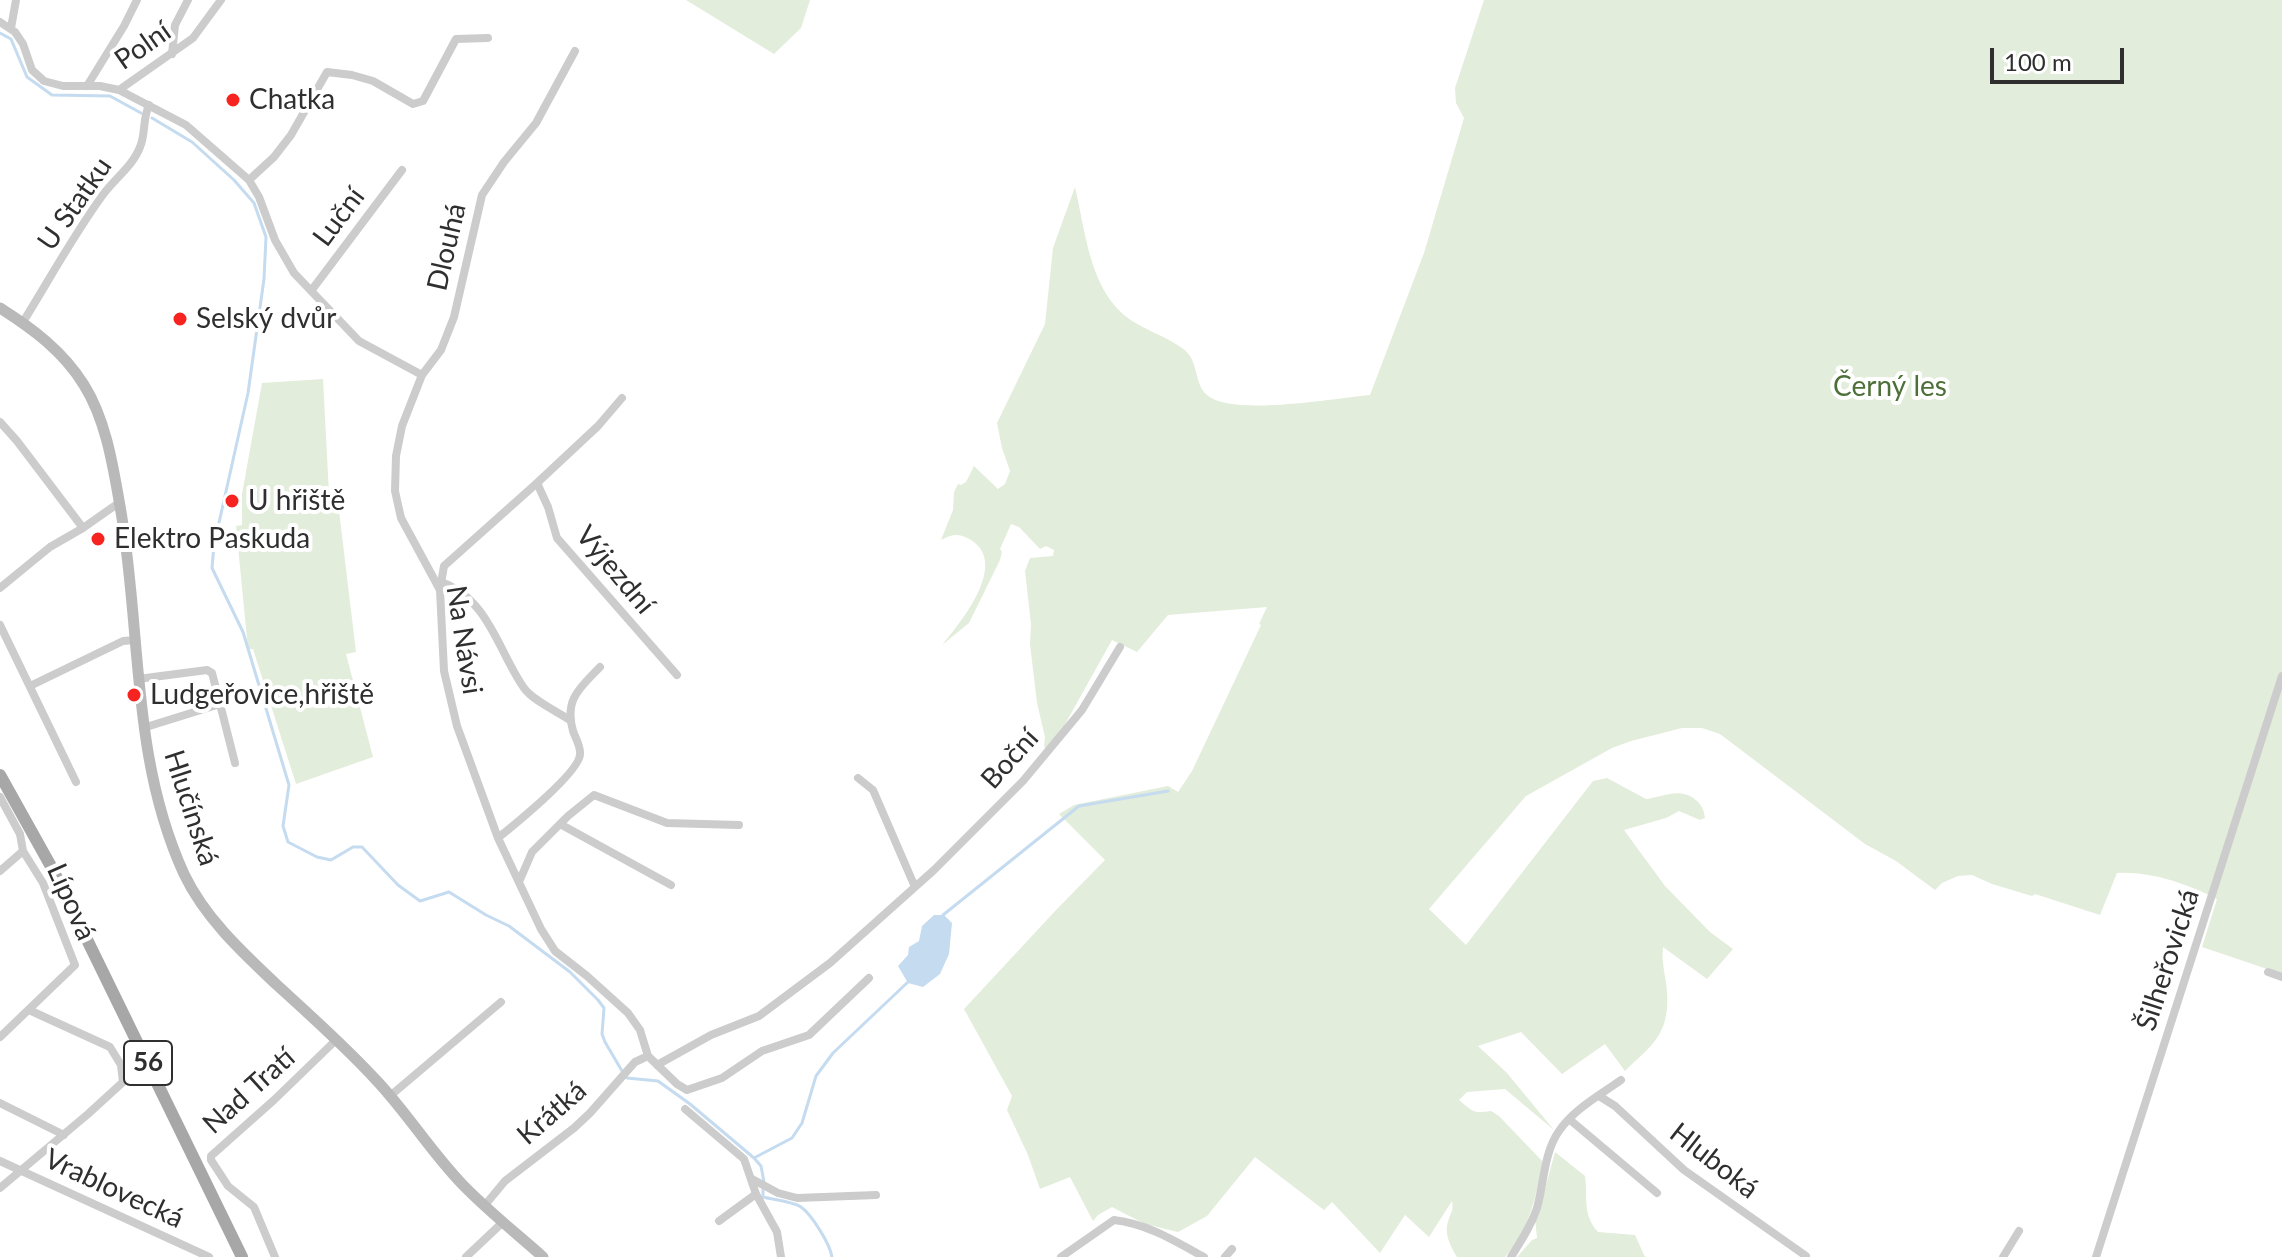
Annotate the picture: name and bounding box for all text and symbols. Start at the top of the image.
street label: Polní [108,15,178,77]
scale bar [1994,32,2128,82]
text: 100 m [2004,47,2072,76]
place label: Chatka [249,83,335,117]
marker: Chatka [224,91,242,109]
street label: U Statku [31,151,119,257]
street label: Luční [306,181,372,253]
street label: Dlouhá [421,200,473,294]
place label: Selský dvůr [196,302,336,336]
marker: Selský dvůr [171,310,189,328]
park label: Černý les [1833,370,1947,404]
place label: U hřiště [248,484,345,518]
marker: U hřiště [223,492,241,510]
street label: Výjezdní [568,519,662,621]
place label: Elektro Paskuda [114,522,310,556]
marker: Elektro Paskuda [89,530,107,548]
street label: Na Návsi [439,583,489,697]
place label: Ludgeřovice,hřiště [150,678,374,712]
marker: Ludgeřovice,hřiště [125,686,143,704]
street label: Boční [974,722,1046,796]
street label: Hlučínská [157,746,225,870]
street label: Lípová [39,858,103,946]
street label: Šilheřovická [2129,885,2207,1035]
road number: 56 [124,1041,172,1085]
street label: Nad Tratí [196,1041,302,1141]
street label: Krátká [511,1074,593,1152]
street label: Hluboká [1663,1116,1765,1206]
street label: Vrablovecká [39,1142,189,1236]

